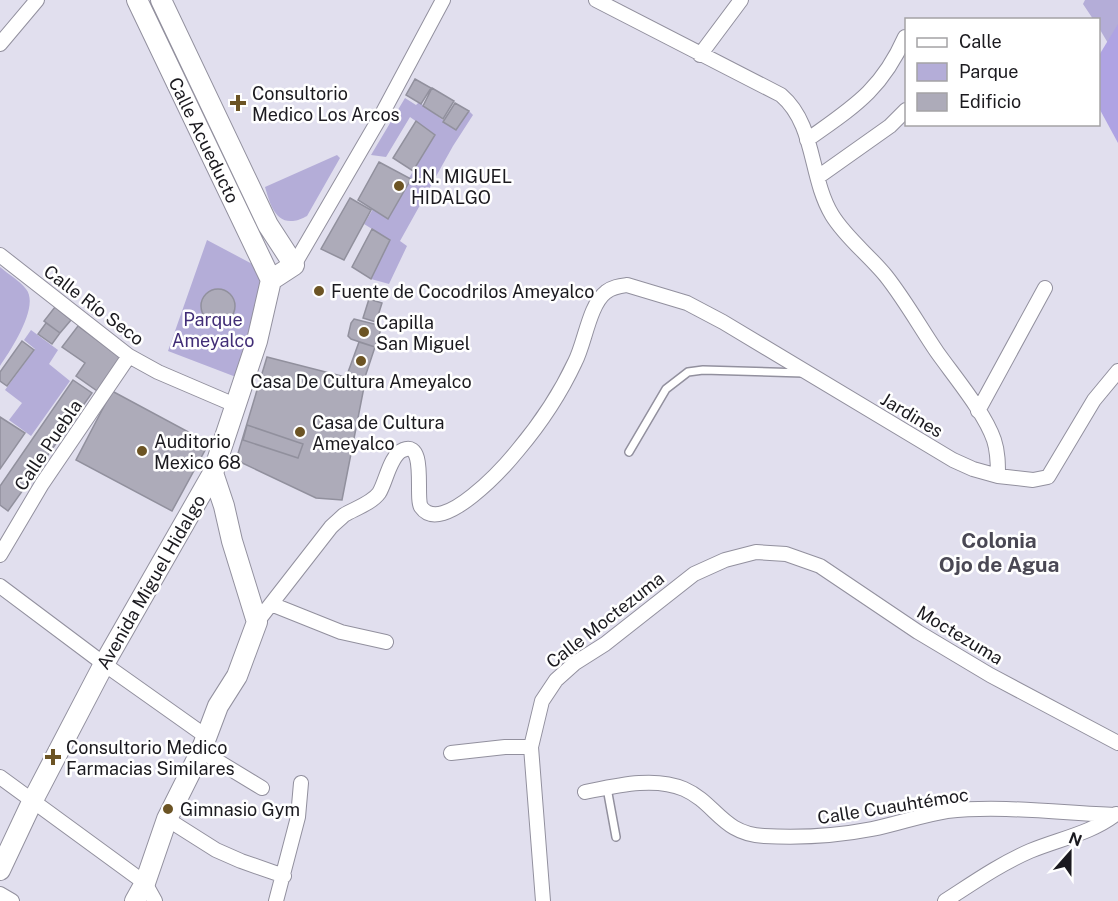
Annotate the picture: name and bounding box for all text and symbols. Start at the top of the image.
legend [905,18,1100,126]
text: Calle [959,31,1002,52]
text: Parque [959,61,1019,82]
street label: Calle Acueducto [164,74,244,206]
place label: Consultorio Medico Los Arcos [252,83,400,125]
text: Edificio [959,91,1021,112]
marker: Consultorio Medico Los Arcos [229,94,247,112]
place label: J.N. MIGUEL HIDALGO [411,166,512,208]
marker: J.N. MIGUEL HIDALGO [392,179,406,193]
street label: Calle Río Seco [40,261,148,349]
place label: Fuente de Cocodrilos Ameyalco [331,281,594,302]
marker: Fuente de Cocodrilos Ameyalco [312,284,326,298]
park label: Parque Ameyalco [172,309,254,351]
place label: Capilla San Miguel [376,312,470,354]
marker: Capilla San Miguel [357,325,371,339]
marker: Casa De Cultura Ameyalco [354,354,368,368]
place label: Casa De Cultura Ameyalco [250,371,472,392]
street label: Jardines [877,388,947,442]
street label: Calle Puebla [10,396,86,494]
place label: Casa de Cultura Ameyalco [312,412,444,454]
marker: Casa de Cultura Ameyalco [293,425,307,439]
place label: Auditorio Mexico 68 [154,431,241,473]
marker: Auditorio Mexico 68 [135,444,149,458]
street label: Avenida Miguel Hidalgo [92,491,210,673]
district label: Colonia Ojo de Agua [939,528,1059,577]
street label: Calle Moctezuma [542,568,668,672]
street label: Moctezuma [913,601,1007,669]
place label: Consultorio Medico Farmacias Similares [66,737,235,779]
marker: Consultorio Medico Farmacias Similares [44,748,62,766]
street label: Calle Cuauhtémoc [816,784,970,828]
place label: Gimnasio Gym [180,799,300,820]
marker: Gimnasio Gym [161,802,175,816]
north arrow [1040,823,1100,883]
text: N [1066,828,1084,851]

